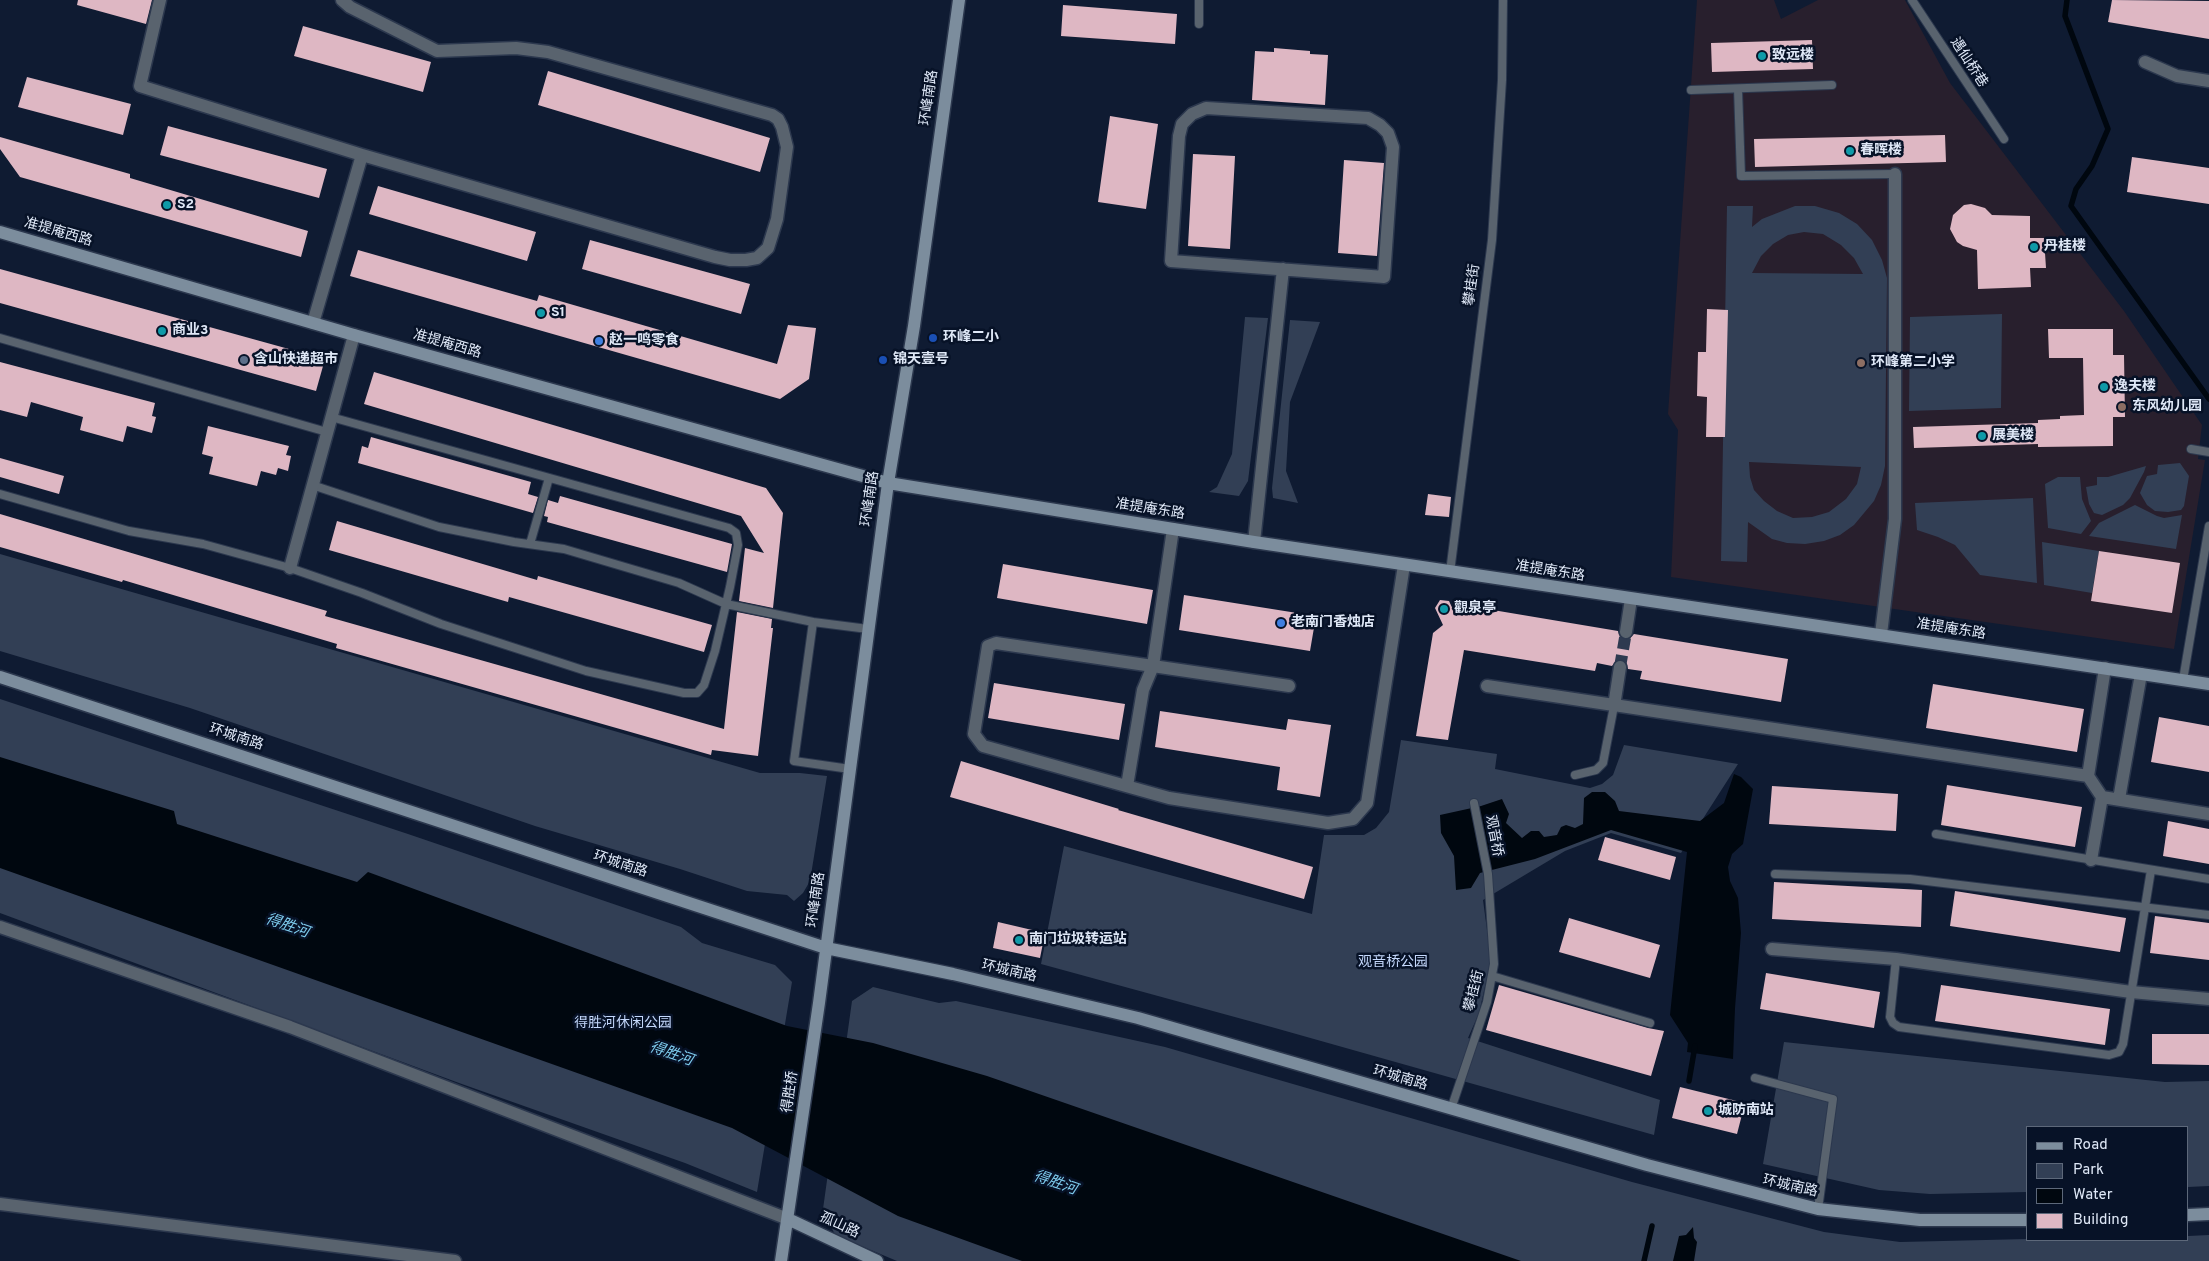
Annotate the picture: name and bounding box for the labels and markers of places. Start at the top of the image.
place label: 致远楼 [1772,48,1814,64]
marker: 致远楼 [1756,50,1768,62]
place label: 春晖楼 [1860,143,1902,159]
marker: 春晖楼 [1844,145,1856,157]
place label: S2 [177,197,194,213]
marker: S2 [161,199,173,211]
place label: 丹桂楼 [2044,239,2086,255]
marker: 丹桂楼 [2028,241,2040,253]
place label: S1 [551,305,565,321]
marker: S1 [535,307,547,319]
place label: 商业3 [172,323,208,339]
marker: 商业3 [156,325,168,337]
place label: 环峰二小 [943,330,999,346]
marker: 环峰二小 [927,332,939,344]
place label: 赵一鸣零食 [609,333,679,349]
marker: 赵一鸣零食 [593,335,605,347]
place label: 含山快递超市 [254,352,338,368]
place label: 锦天壹号 [893,352,949,368]
marker: 含山快递超市 [238,354,250,366]
marker: 锦天壹号 [877,354,889,366]
place label: 环峰第二小学 [1871,355,1955,371]
marker: 环峰第二小学 [1855,357,1867,369]
place label: 逸夫楼 [2114,379,2156,395]
marker: 逸夫楼 [2098,381,2110,393]
place label: 东风幼儿园 [2132,399,2202,415]
marker: 东风幼儿园 [2116,401,2128,413]
place label: 展美楼 [1992,428,2034,444]
marker: 展美楼 [1976,430,1988,442]
place label: 觀泉亭 [1454,601,1496,617]
marker: 觀泉亭 [1438,603,1450,615]
place label: 老南门香烛店 [1291,615,1375,631]
marker: 老南门香烛店 [1275,617,1287,629]
place label: 南门垃圾转运站 [1029,932,1127,948]
marker: 南门垃圾转运站 [1013,934,1025,946]
place label: 城防南站 [1718,1103,1774,1119]
marker: 城防南站 [1702,1105,1714,1117]

